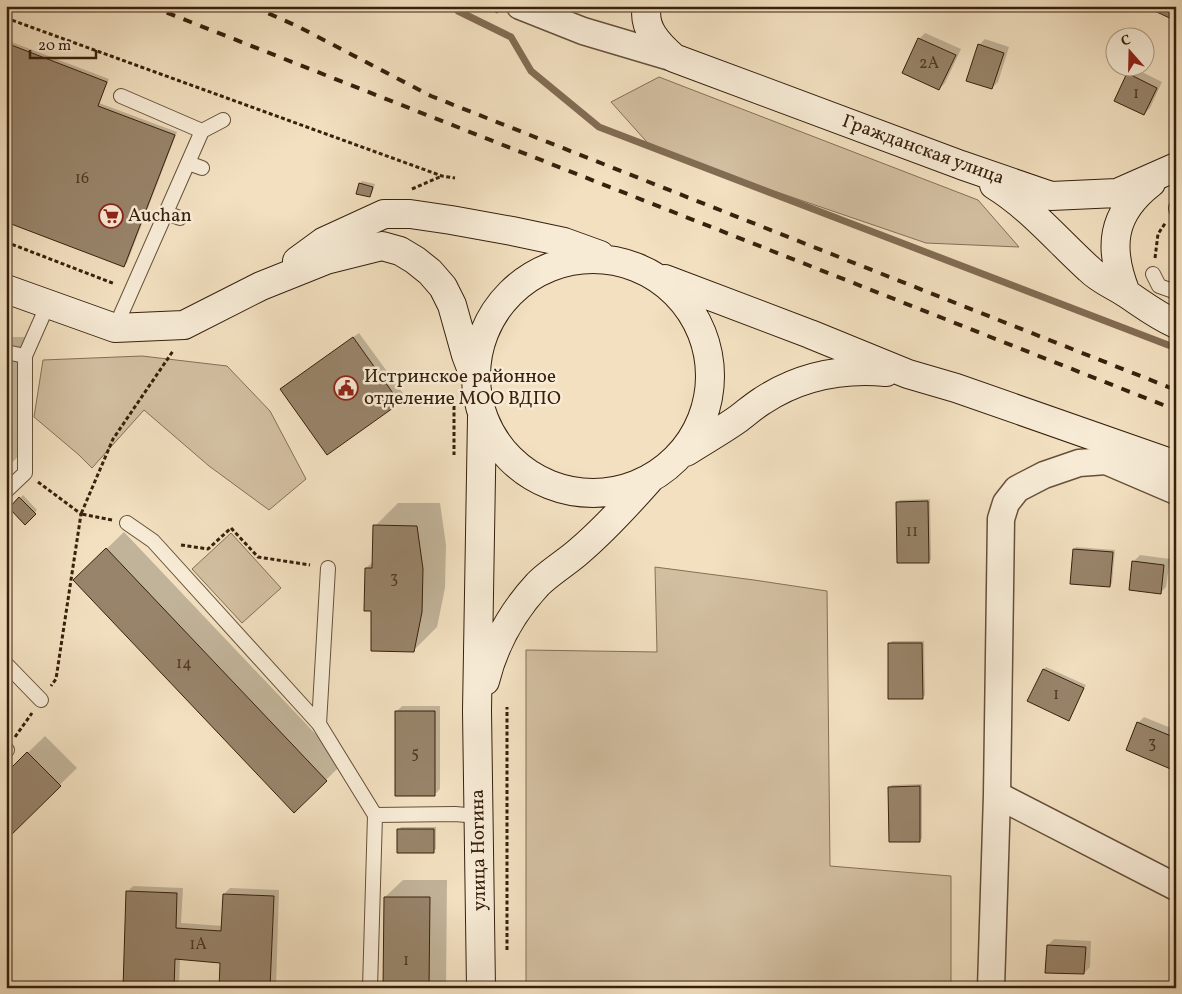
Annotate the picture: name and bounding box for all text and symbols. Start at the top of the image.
scale bar [30,28,96,60]
north arrow [1104,28,1154,78]
text: С [1119,31,1134,52]
text: 20 m [38,36,71,57]
house number: 2А [919,53,939,75]
house number: 1 [1133,83,1139,105]
street label: Гражданская улица [838,109,1008,191]
house number: 16 [75,168,89,190]
supermarket icon: Auchan [98,203,124,229]
place label: Auchan [128,203,192,229]
place label: Истринское районное отделение МОО ВДПО [364,364,561,412]
public building icon: Истринское районное отделение МОО ВДПО [333,375,359,401]
house number: 11 [906,521,918,543]
house number: 3 [390,568,398,590]
house number: 14 [176,653,192,675]
house number: 1 [1053,684,1059,706]
house number: 3 [1148,733,1156,755]
house number: 5 [411,743,419,765]
street label: улица Ногина [465,789,493,911]
house number: 1А [189,934,207,956]
house number: 1 [403,950,409,972]

